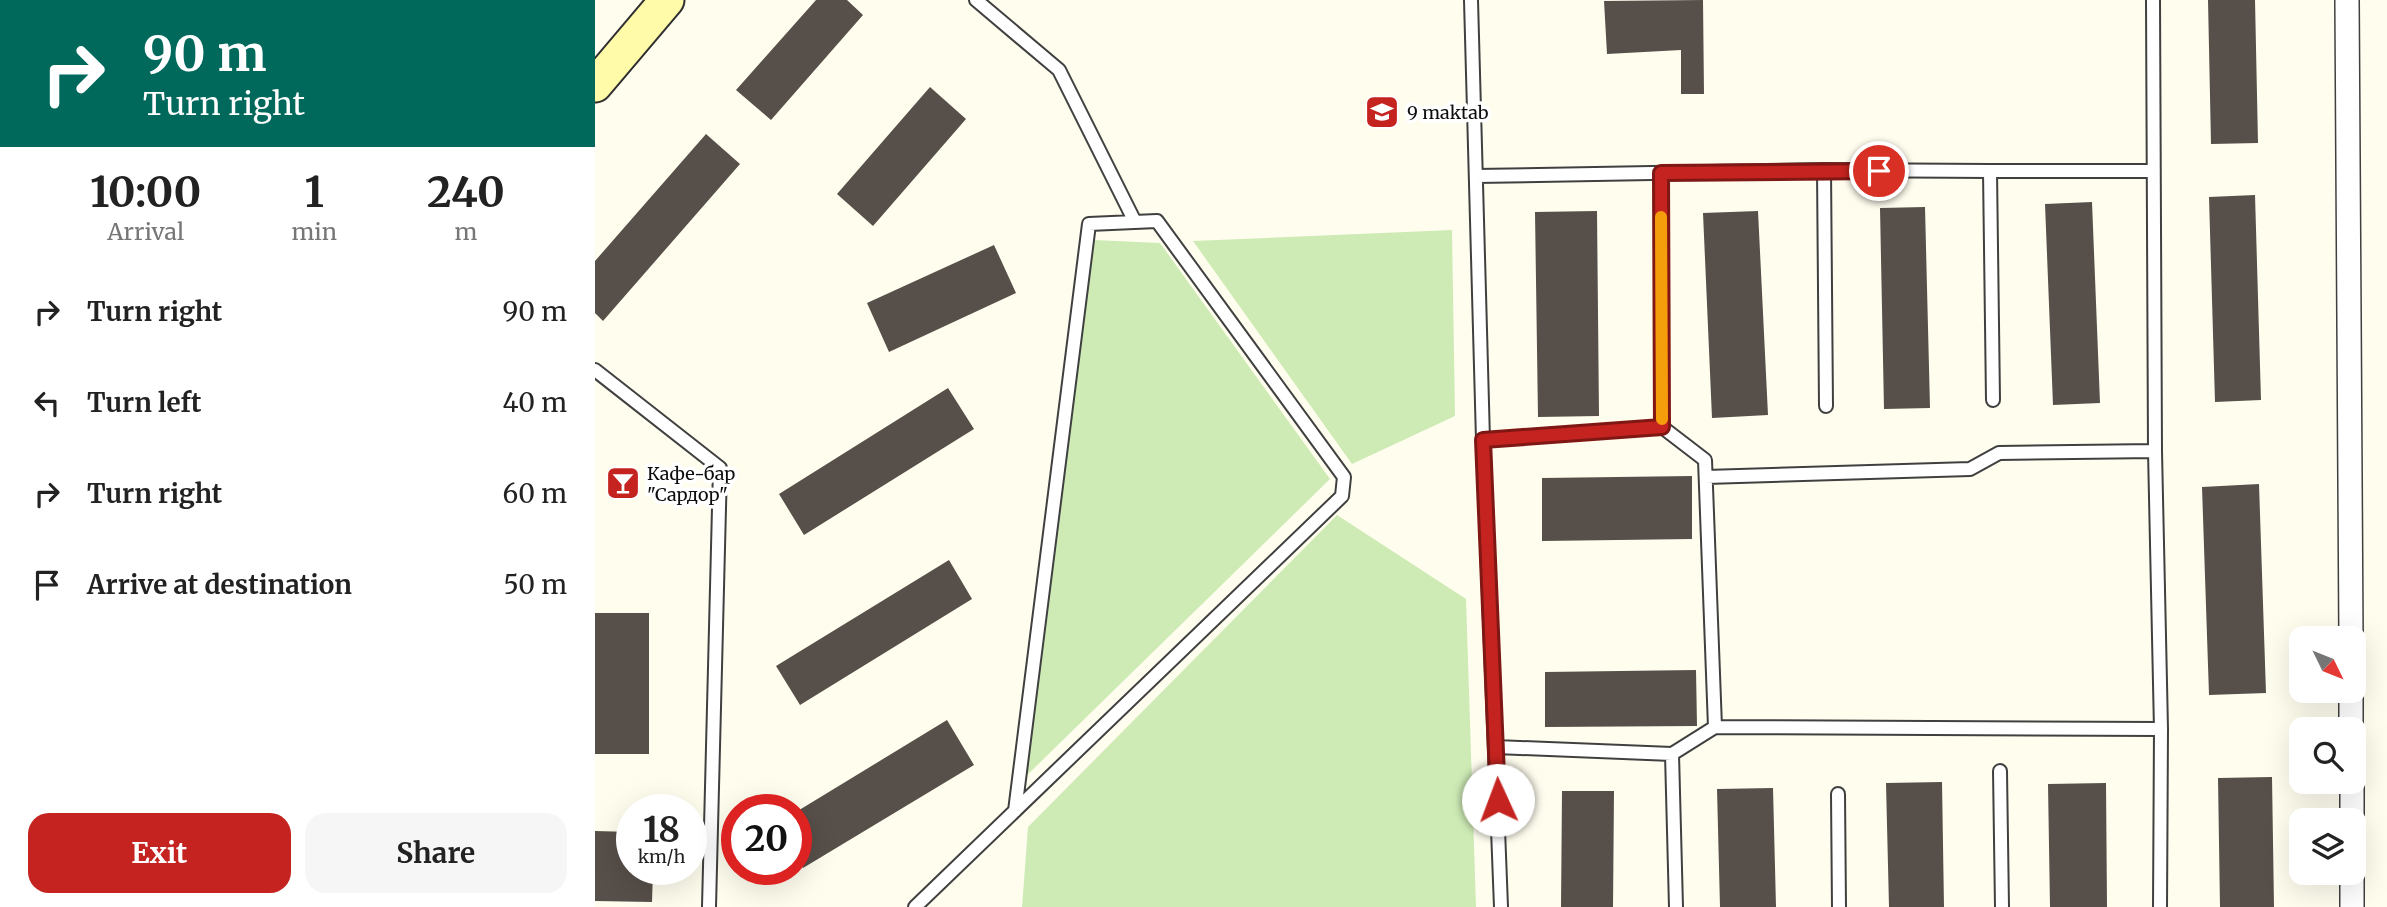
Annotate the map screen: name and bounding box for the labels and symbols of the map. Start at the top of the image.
school or university icon: 9 maktab [1363,93,1401,131]
place label: 9 maktab [1407,101,1489,124]
pin [1849,141,1909,201]
place label: Кафе-бар "Сардор" [647,462,735,506]
bar icon: Кафе-бар "Сардор" [604,464,642,502]
north arrow [2289,626,2366,704]
position arrow [1461,763,1535,837]
speed limit sign: 20 [721,794,812,885]

